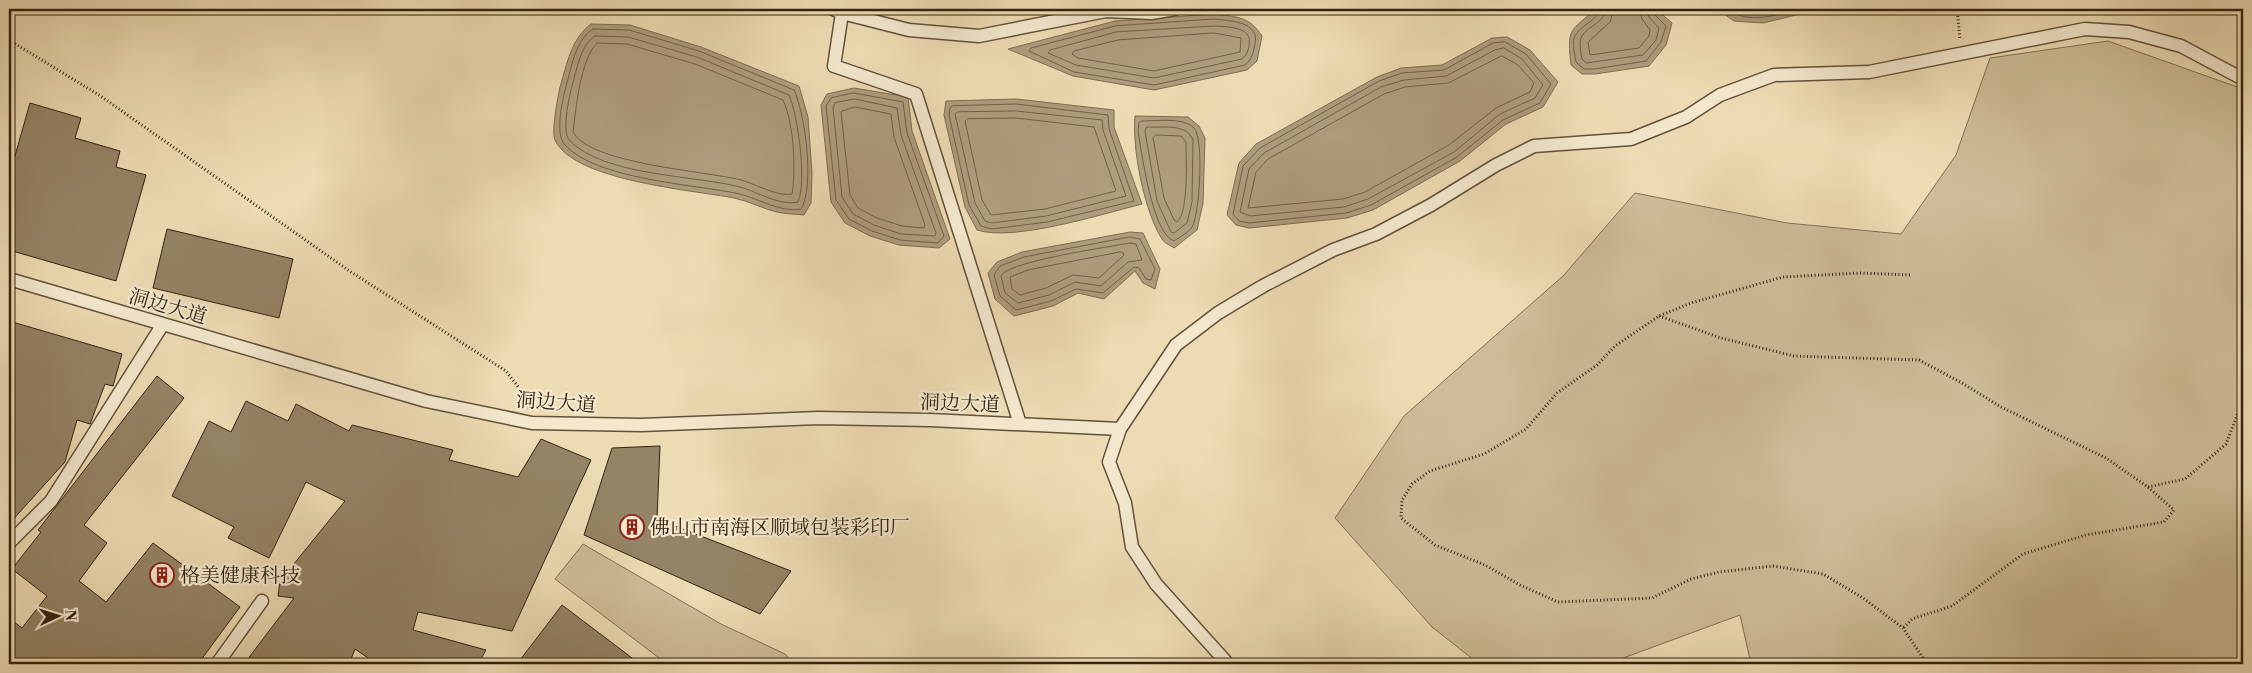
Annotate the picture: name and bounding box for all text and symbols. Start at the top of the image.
street label: 洞边大道 [126,284,209,330]
street label: 洞边大道 [515,388,597,419]
street label: 洞边大道 [920,391,1000,418]
building icon: 佛山市南海区顺域包装彩印厂 [619,514,645,540]
place label: 佛山市南海区顺域包装彩印厂 [650,516,910,541]
building icon: 格美健康科技 [149,562,175,588]
place label: 格美健康科技 [180,564,300,589]
north arrow [32,590,82,640]
text: N [61,609,79,621]

